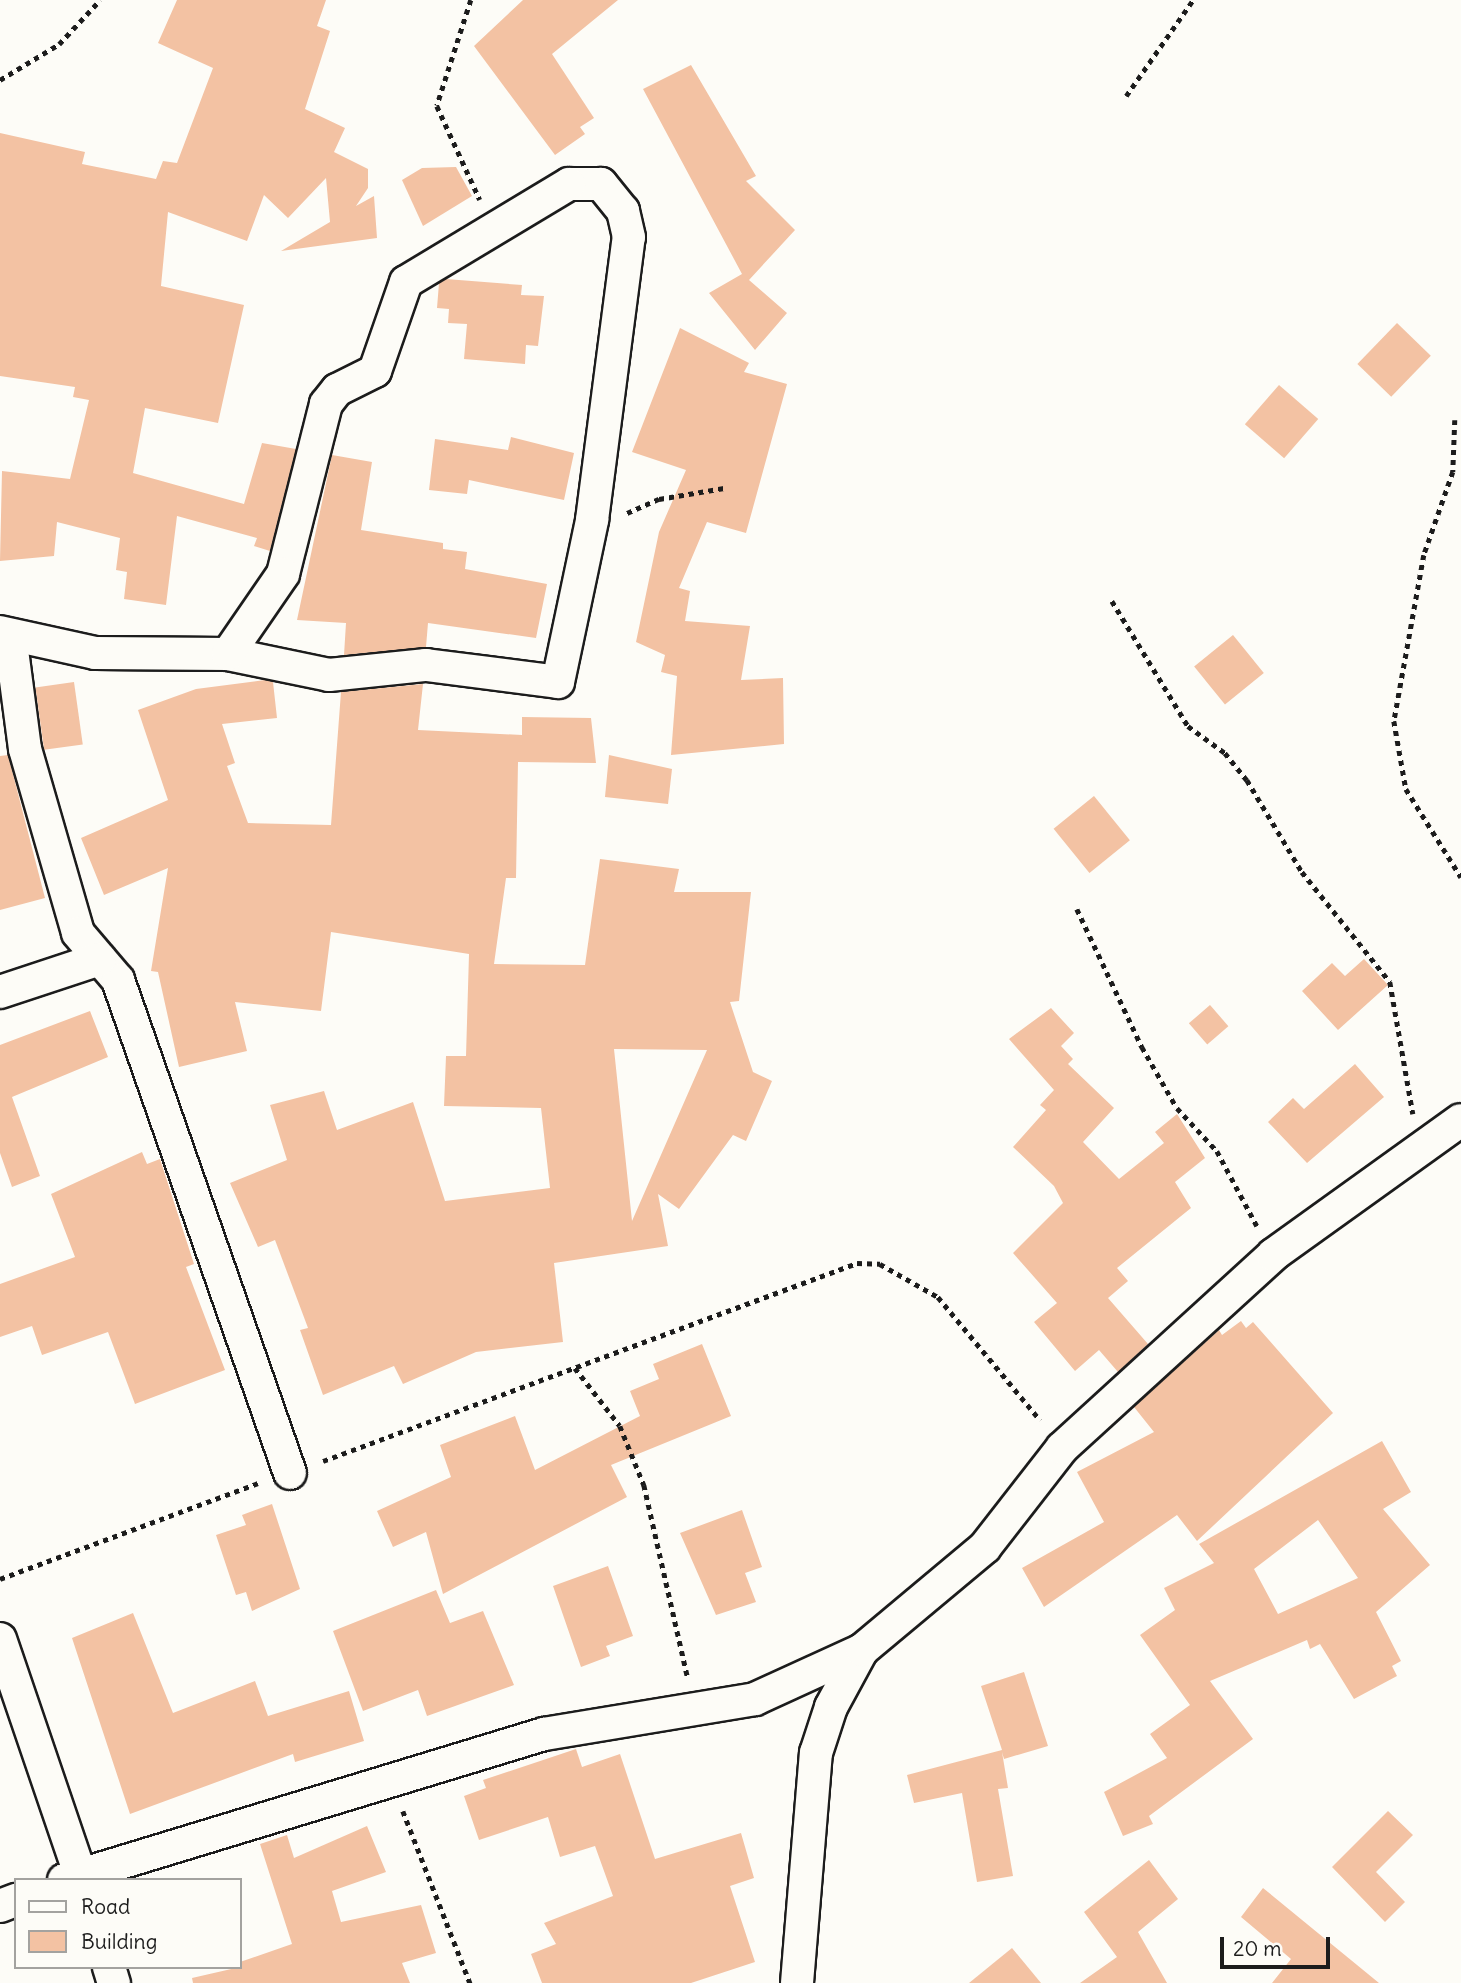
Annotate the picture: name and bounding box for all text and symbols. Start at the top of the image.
legend [14,1878,242,1969]
text: Road [81,1893,130,1920]
scale bar [1223,1924,1333,1968]
text: Building [81,1928,157,1955]
text: 20 m [1233,1935,1282,1962]

